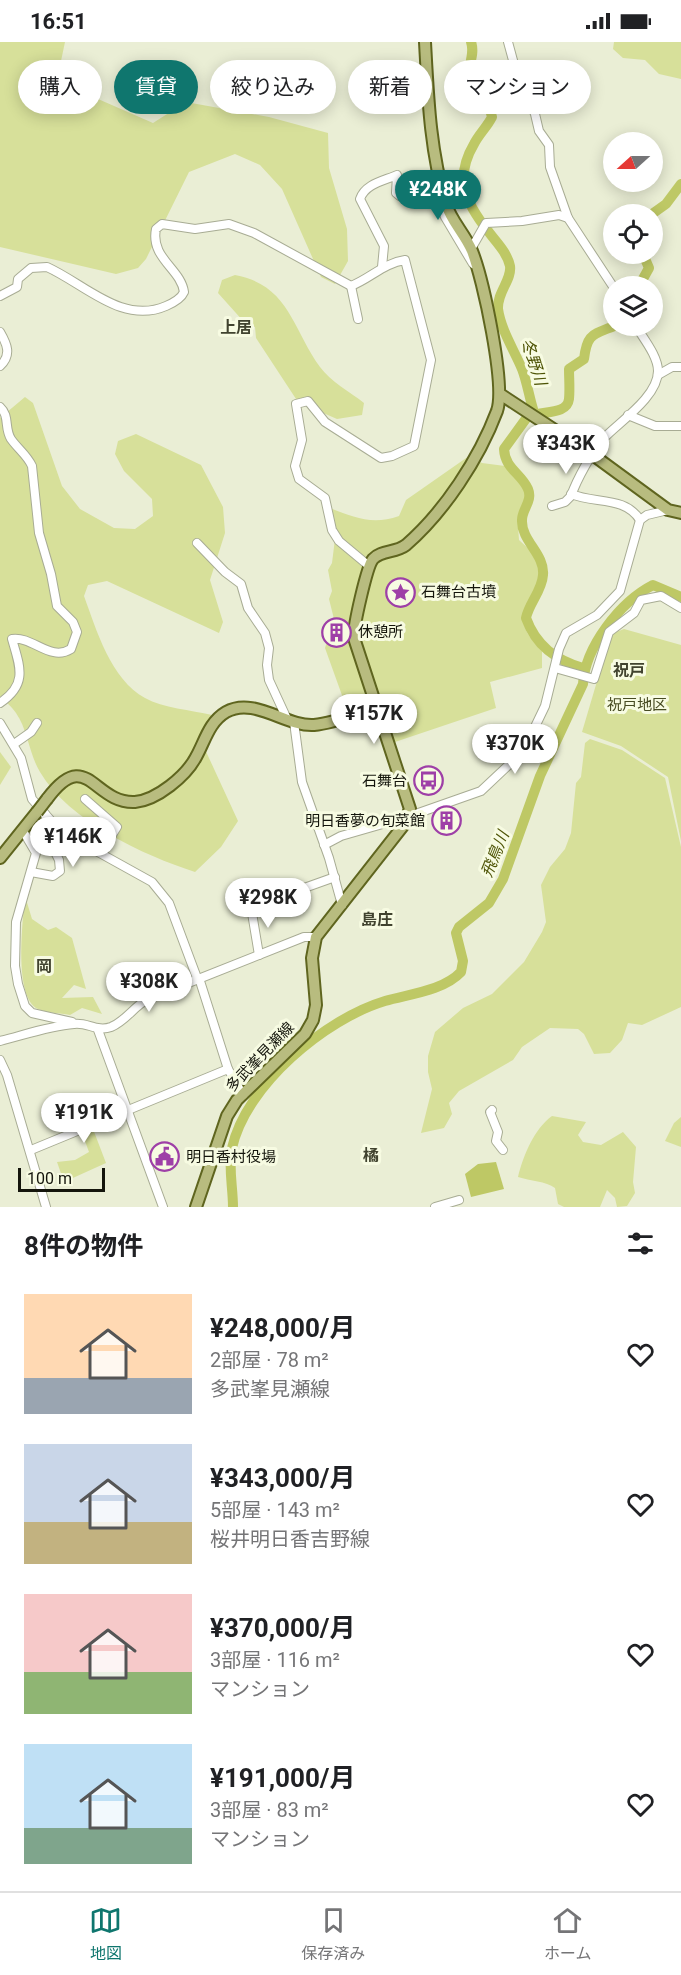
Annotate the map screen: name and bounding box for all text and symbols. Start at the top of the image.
text: 16:51 [30,9,87,34]
chip: 購入 [18,60,102,114]
chip: 賃貸 [114,60,198,114]
chip: 絞り込み [210,60,336,114]
chip: 新着 [348,60,432,114]
chip: マンション [444,60,591,114]
north arrow [603,132,663,192]
map controls [603,132,663,336]
pin: ¥248K [396,170,480,221]
text: ¥248K [409,177,467,201]
button: locate [603,204,663,264]
button: layers [603,276,663,336]
district label: 上居 [220,318,252,337]
water label: 冬野川 [518,336,551,390]
pin: ¥343K [524,424,608,475]
text: ¥343K [537,431,595,455]
place icon: 石舞台古墳 [384,576,416,608]
place label: 石舞台古墳 [421,583,496,601]
building icon: 休憩所 [321,616,353,648]
place label: 休憩所 [358,623,403,641]
district label: 祝戸 [613,661,645,680]
pin: ¥157K [332,694,416,745]
park label: 祝戸地区 [607,696,667,714]
text: ¥157K [345,701,403,725]
pin: ¥370K [473,724,557,775]
text: ¥370K [486,731,544,755]
bus stop icon: 石舞台 [412,765,444,797]
place label: 石舞台 [362,772,407,790]
building icon: 明日香夢の旬菜館 [430,805,462,837]
place label: 明日香夢の旬菜館 [305,812,425,830]
pin: ¥146K [31,817,115,868]
text: ¥146K [44,824,102,848]
water label: 飛鳥川 [477,826,514,880]
pin: ¥298K [226,878,310,929]
text: ¥298K [239,885,297,909]
district label: 島庄 [361,910,393,929]
district label: 岡 [36,957,52,976]
pin: ¥308K [107,962,191,1013]
text: ¥308K [120,969,178,993]
street label: 多武峯見瀬線 [222,1018,298,1096]
pin: ¥191K [42,1093,126,1144]
text: ¥191K [55,1100,113,1124]
public building icon: 明日香村役場 [149,1141,181,1173]
district label: 橘 [363,1146,379,1165]
place label: 明日香村役場 [186,1148,276,1166]
scale bar [18,1165,105,1192]
text: 100 m [27,1169,72,1188]
icon: filters [624,1227,657,1260]
text: 8件の物件 [24,1231,143,1261]
text: ¥248,000/月 [210,1313,356,1343]
icon: home [72,1318,144,1390]
icon: heart [624,1338,657,1371]
text: 2部屋 · 78 m² [210,1348,329,1372]
text: 多武峯見瀬線 [210,1377,330,1401]
text: ¥343,000/月 [210,1463,356,1493]
icon: home [72,1468,144,1540]
icon: heart [624,1488,657,1521]
text: 5部屋 · 143 m² [210,1498,340,1522]
text: 桜井明日香吉野線 [210,1527,370,1551]
text: ¥370,000/月 [210,1613,356,1643]
icon: home [72,1618,144,1690]
icon: heart [624,1638,657,1671]
text: 3部屋 · 116 m² [210,1648,340,1672]
text: マンション [210,1677,310,1701]
text: ¥191,000/月 [210,1763,356,1793]
icon: home [72,1768,144,1840]
icon: heart [624,1788,657,1821]
text: 3部屋 · 83 m² [210,1798,329,1822]
text: マンション [210,1827,310,1851]
tab: 地図 [89,1904,122,1964]
tab: 保存済み [301,1904,365,1964]
tab: ホーム [544,1904,592,1964]

